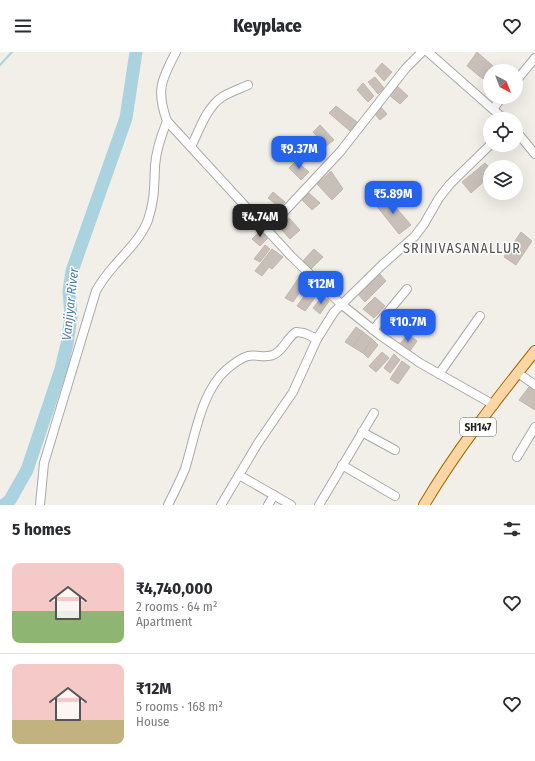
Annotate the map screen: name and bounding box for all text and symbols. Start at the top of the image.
icon: menu [12,15,34,37]
text: Keyplace [233,15,302,37]
icon: heart [501,15,523,37]
north arrow [483,64,523,104]
map controls [483,64,523,200]
button: locate [483,112,523,152]
pin: ₹9.37M [266,136,332,170]
text: ₹9.37M [280,141,318,156]
button: layers [483,160,523,200]
pin: ₹5.89M [360,181,426,215]
text: ₹5.89M [374,186,412,201]
pin: ₹4.74M [227,204,293,238]
text: ₹4.74M [242,209,278,224]
district label: SRINIVASANALLUR [403,240,521,257]
water label: Vanjiyar River [59,266,81,341]
pin: ₹12M [297,271,345,305]
text: ₹12M [307,276,335,291]
pin: ₹10.7M [375,309,441,343]
text: ₹10.7M [390,314,426,329]
road number: SH147 [460,418,496,436]
icon: filters [501,518,523,540]
text: 5 homes [12,519,71,540]
text: ₹4,740,000 [136,578,213,599]
icon: home [44,579,92,627]
icon: heart [501,592,523,614]
text: 2 rooms · 64 m² [136,599,217,614]
text: Apartment [136,614,192,629]
text: ₹12M [136,678,172,699]
icon: home [44,680,92,728]
icon: heart [501,693,523,715]
text: 5 rooms · 168 m² [136,699,223,714]
text: House [136,714,170,729]

